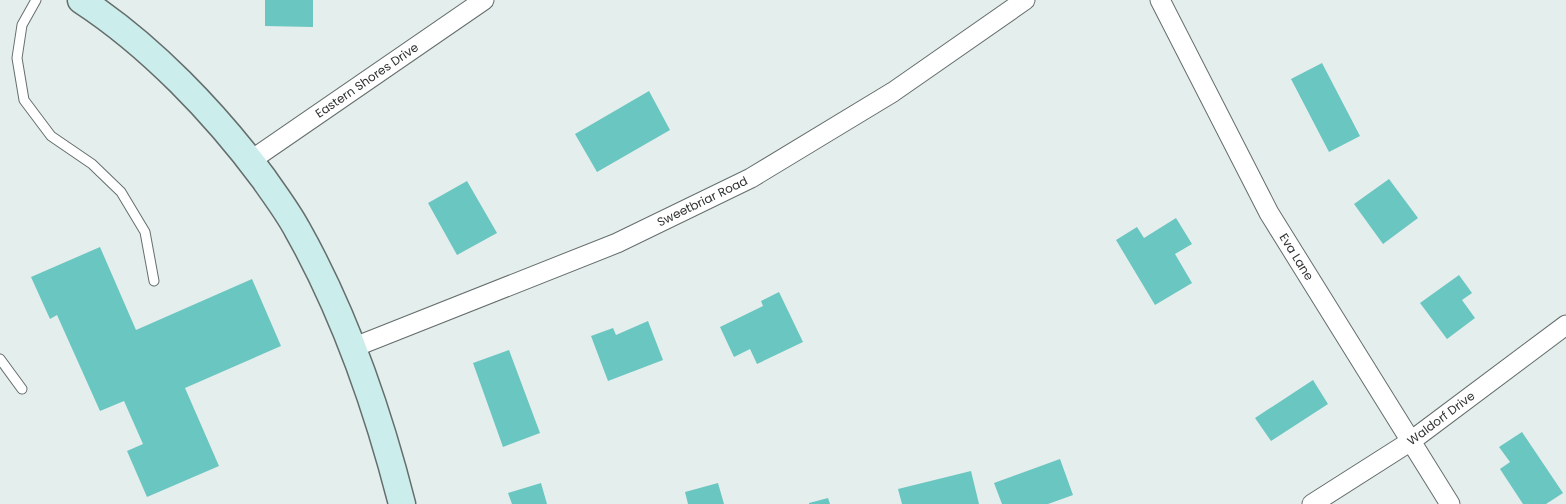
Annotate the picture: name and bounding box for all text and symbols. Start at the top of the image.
street label: Eastern Shores Drive [312,39,422,122]
street label: Sweetbriar Road [654,172,750,230]
street label: Eva Lane [1276,230,1318,284]
street label: Waldorf Drive [1404,387,1478,449]

